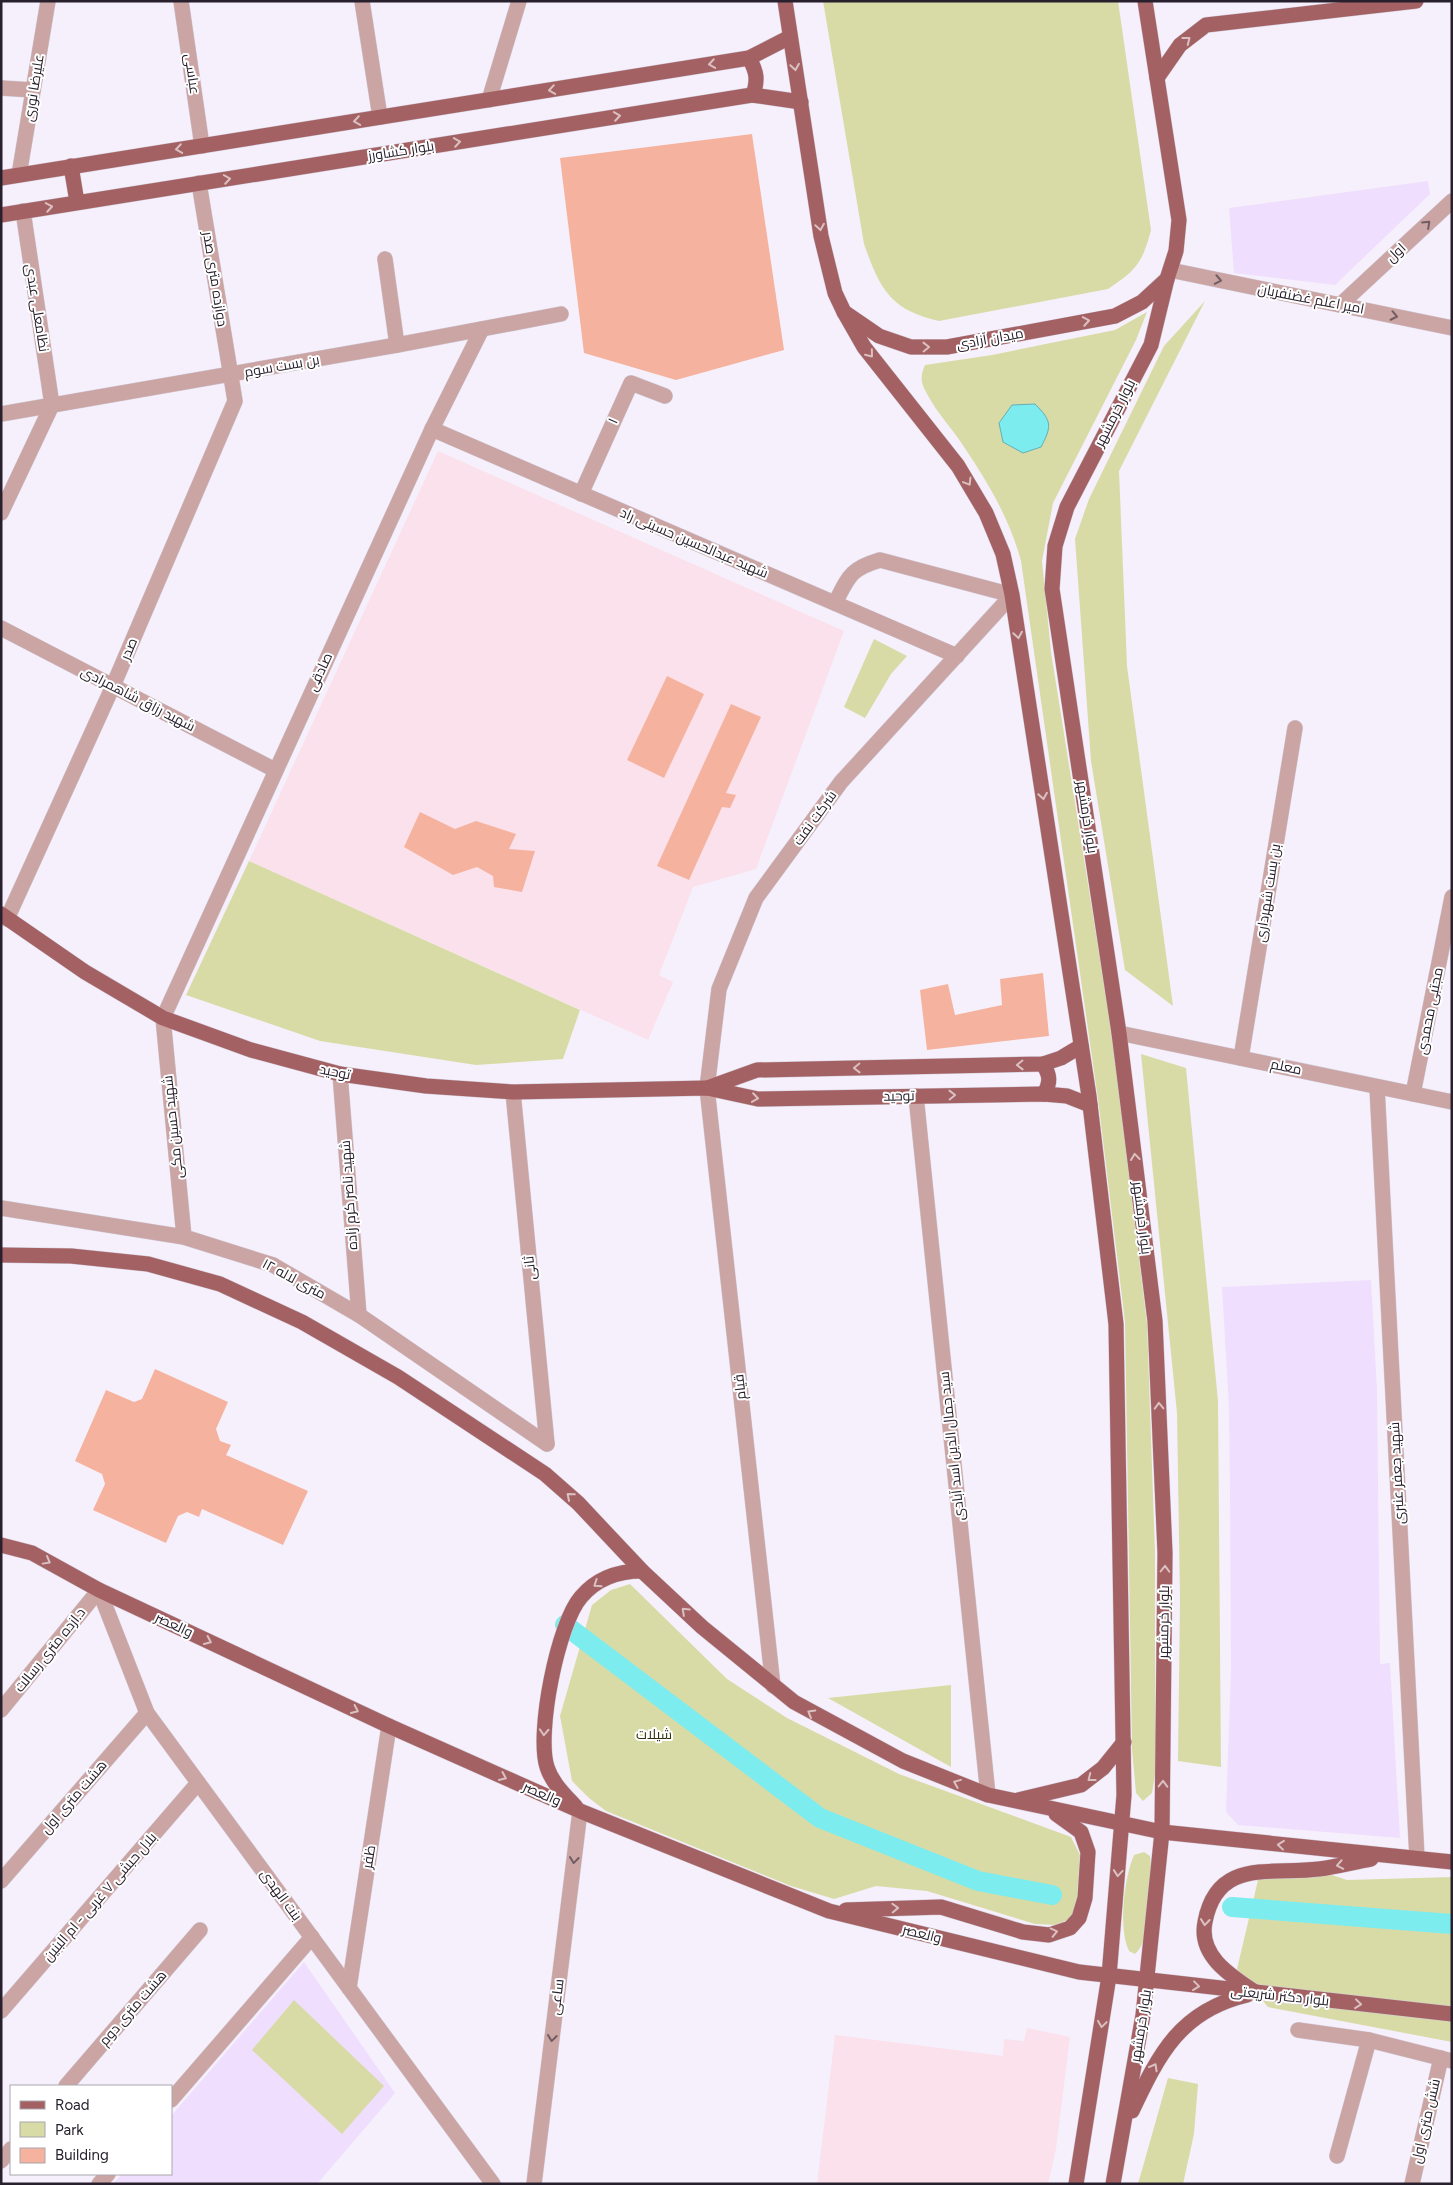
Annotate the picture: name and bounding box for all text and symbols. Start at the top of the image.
one-way arrow [1181,37,1191,46]
street label: علیرضا نوری [20,53,48,123]
street label: عباسی [181,53,203,95]
one-way arrow [708,59,717,69]
one-way arrow [790,62,800,71]
one-way arrow [548,85,556,95]
one-way arrow [613,112,622,122]
one-way arrow [353,115,361,126]
street label: بلوار کشاورز [366,137,435,165]
one-way arrow [452,138,461,148]
one-way arrow [175,144,184,154]
one-way arrow [223,174,231,184]
one-way arrow [45,202,54,212]
one-way arrow [1422,221,1431,230]
one-way arrow [814,223,824,232]
street label: دوازده متری صدر [199,229,231,328]
street label: اول [1383,240,1409,266]
street label: نظامعلی عبدی [22,263,52,353]
one-way arrow [1213,274,1222,285]
street label: امیر اعلم غضنفریان [1256,280,1366,319]
one-way arrow [1390,310,1399,321]
one-way arrow [1082,317,1091,327]
street label: میدان آزادی [955,325,1025,353]
one-way arrow [922,342,930,352]
one-way arrow [864,348,873,357]
street label: بن بست سوم [243,351,321,382]
street label: بلوار خرمشهر [1090,376,1139,450]
street label: ۱ [604,416,622,426]
one-way arrow [962,477,972,486]
street label: شهید عبدالحسین حسینی راد [617,504,771,582]
one-way arrow [1013,631,1023,640]
street label: صدر [116,635,141,664]
street label: صادقی [304,650,336,694]
street label: شهید رزاق شاهمرادی [78,663,198,735]
street label: بلوار خرمشهر [1073,778,1101,855]
street label: شرکت نفت [790,787,840,849]
one-way arrow [1037,792,1048,800]
street label: بن بست شهرداری [1252,843,1284,943]
street label: مجتبی محمدی [1413,966,1447,1056]
street label: معلم [1269,1055,1303,1080]
one-way arrow [1015,1059,1023,1070]
street label: توحید [318,1060,352,1084]
one-way arrow [853,1063,860,1073]
street label: شهید حسین مکی [159,1075,187,1179]
street label: توحید [883,1087,915,1105]
one-way arrow [949,1090,957,1100]
one-way arrow [751,1092,759,1103]
street label: شهید ناصر کرم زاده [337,1139,362,1250]
one-way arrow [1130,1153,1141,1161]
street label: بلوار خرمشهر [1129,1180,1155,1256]
street label: ۱۲ متری لاله [259,1255,329,1303]
street label: ثانی [520,1255,540,1281]
street label: سید جمال الدین اسد آبادی [936,1370,968,1522]
street label: قیام [730,1373,751,1401]
one-way arrow [1153,1402,1164,1410]
street label: شهید جعفر عنبری [1386,1421,1408,1525]
one-way arrow [567,1492,576,1501]
one-way arrow [42,1555,51,1565]
one-way arrow [1160,1564,1170,1572]
one-way arrow [593,1578,602,1587]
street label: بلوار خرمشهر [1155,1585,1173,1660]
street label: د.ازده متری رسالت [11,1604,89,1696]
street label: والعصر [151,1608,196,1641]
one-way arrow [681,1608,690,1617]
one-way arrow [203,1635,212,1645]
one-way arrow [350,1704,359,1714]
one-way arrow [808,1709,817,1719]
park label: شیلات [636,1726,672,1743]
one-way arrow [539,1728,550,1736]
street label: هشت متری اول [37,1757,111,1837]
one-way arrow [498,1770,507,1781]
one-way arrow [1088,1772,1097,1780]
street label: والعصر [519,1778,564,1810]
one-way arrow [953,1779,962,1789]
one-way arrow [1157,1779,1168,1787]
street label: بلال حبشی ۷ غربی - ام البنین [39,1829,161,1965]
one-way arrow [1277,1839,1285,1850]
street label: ظفر [359,1844,379,1871]
one-way arrow [569,1856,580,1864]
one-way arrow [1335,1859,1344,1869]
street label: بنت الهدی [257,1866,305,1924]
one-way arrow [1113,1870,1124,1878]
one-way arrow [892,1903,900,1913]
one-way arrow [1200,1918,1211,1926]
street label: والعصر [900,1921,943,1947]
one-way arrow [1049,1927,1058,1938]
street label: هشت متری دوم [96,1967,171,2050]
street label: ساعی [546,1978,568,2016]
one-way arrow [1192,1980,1200,1991]
street label: بلوار دکتر شریعتی [1230,1982,1330,2010]
street label: بلوار خرمشهر [1127,1988,1155,2065]
one-way arrow [1354,1998,1362,2009]
one-way arrow [1097,2020,1108,2028]
one-way arrow [547,2035,558,2043]
one-way arrow [1147,2063,1157,2072]
street label: شش متری اول [1408,2077,1444,2165]
legend [10,2085,172,2175]
text: Road [55,2096,90,2114]
text: Park [55,2121,84,2139]
text: Building [55,2146,109,2164]

